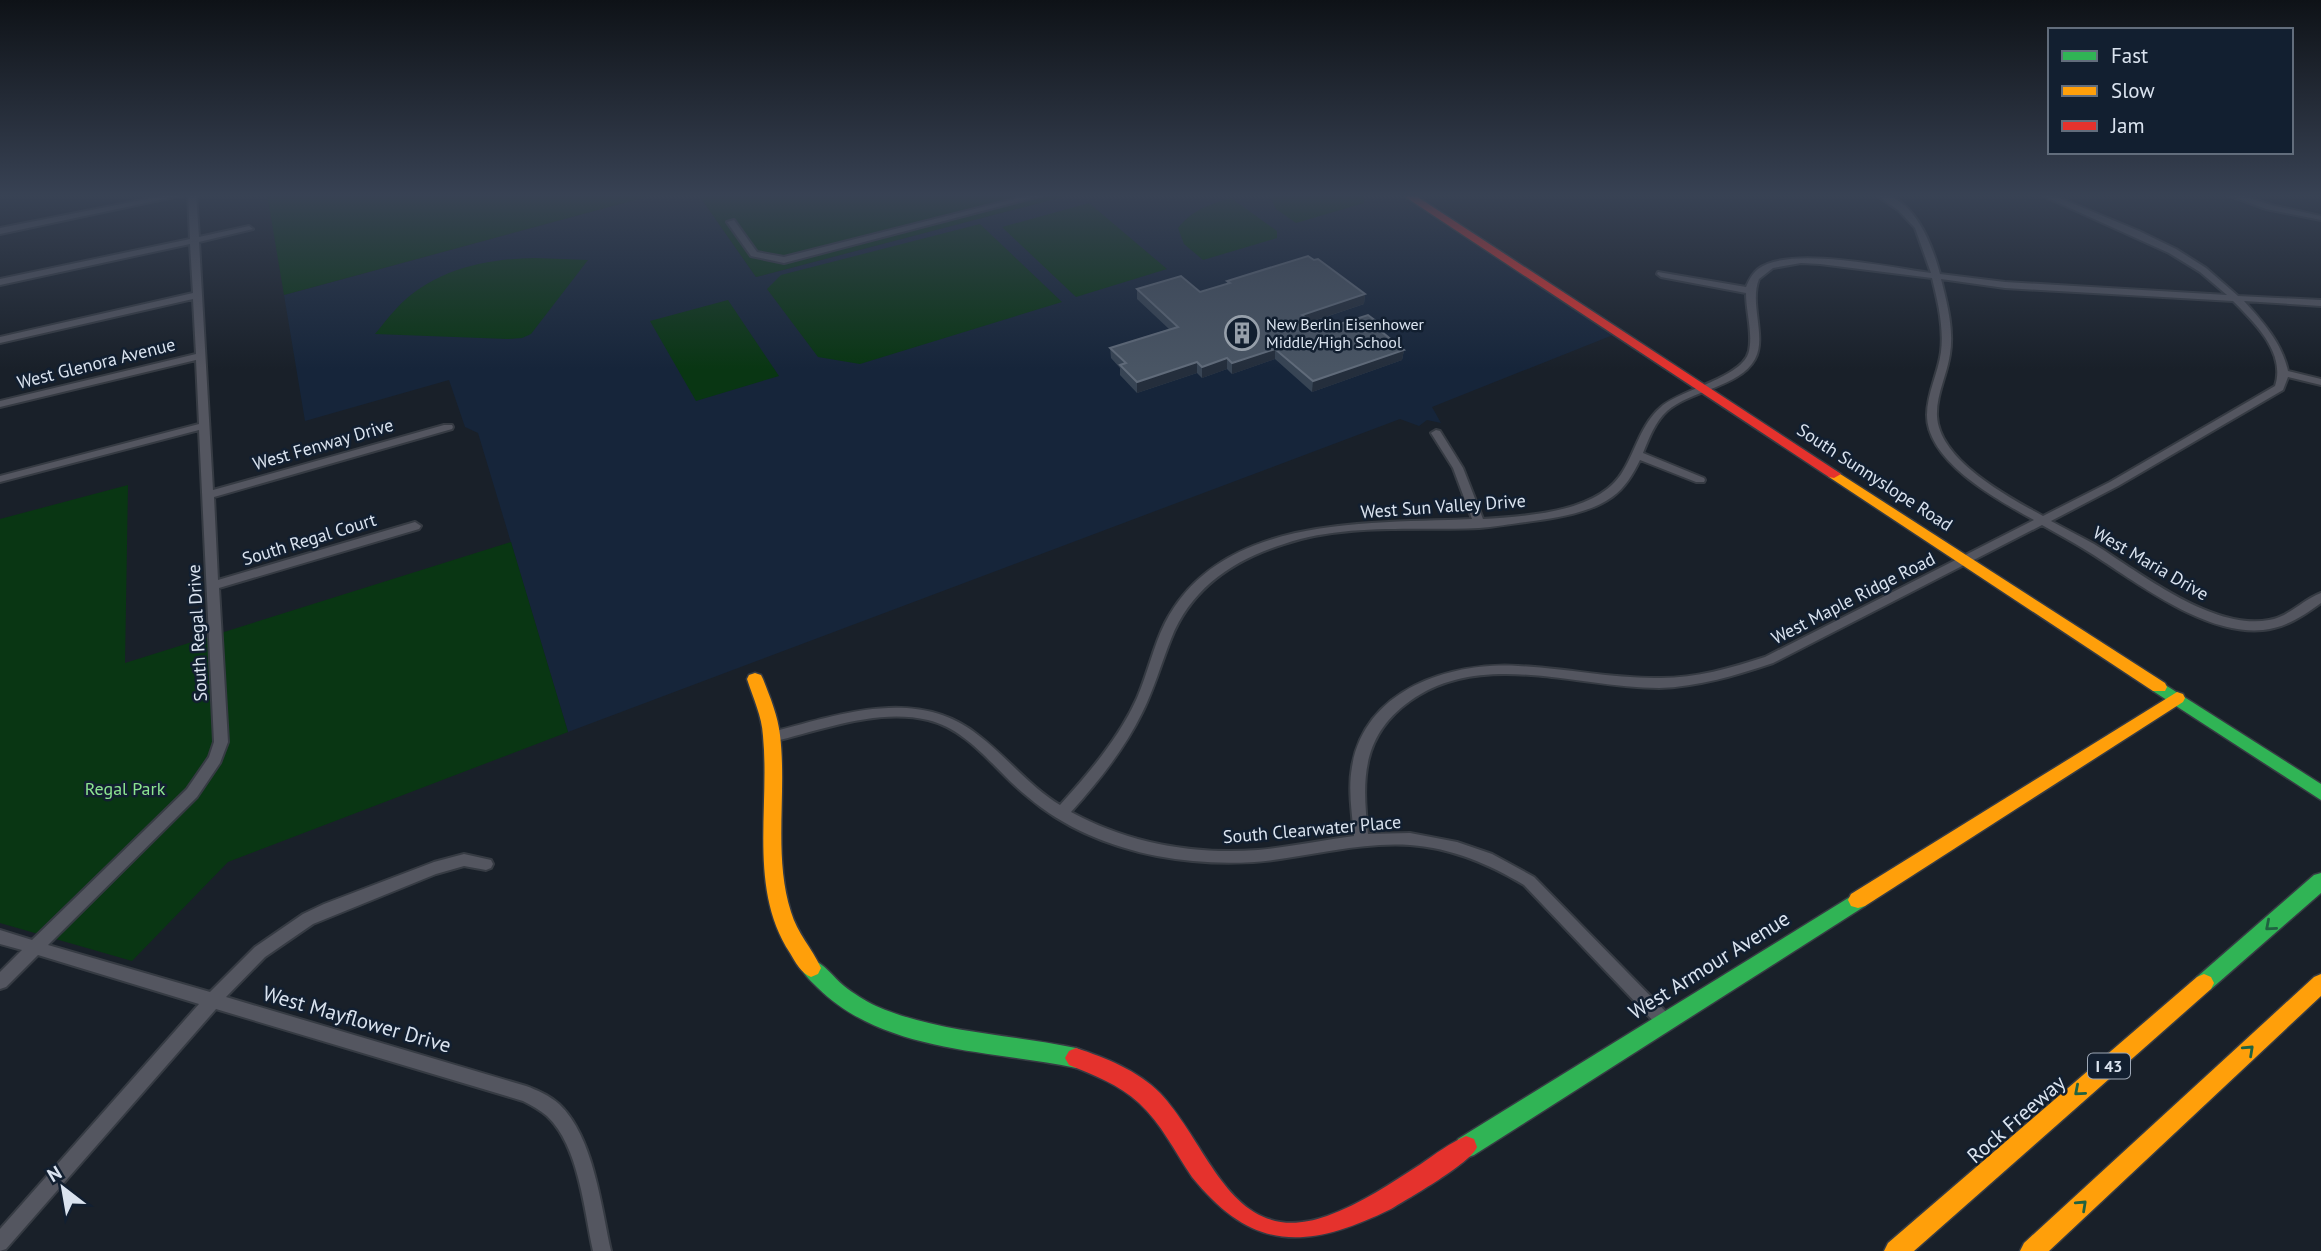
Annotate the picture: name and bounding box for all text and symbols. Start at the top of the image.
legend [2048,28,2293,154]
text: Fast [2111,42,2148,69]
text: Slow [2111,77,2155,104]
text: Jam [2110,112,2145,139]
building icon: New Berlin Eisenhower Middle/High School [1223,314,1261,352]
place label: New Berlin Eisenhower Middle/High School [1266,314,1425,352]
street label: West Glenora Avenue [15,332,177,394]
street label: West Fenway Drive [250,413,396,475]
street label: South Sunnyslope Road [1793,418,1957,536]
street label: West Sun Valley Drive [1360,489,1526,523]
street label: South Regal Court [239,508,379,570]
street label: West Maria Drive [2089,521,2213,605]
street label: West Maple Ridge Road [1767,547,1939,649]
street label: South Regal Drive [182,564,212,702]
park label: Regal Park [85,777,166,800]
street label: South Clearwater Place [1222,810,1402,848]
street label: West Armour Avenue [1623,905,1795,1025]
one-way arrow [2265,918,2278,930]
street label: West Mayflower Drive [260,979,454,1059]
one-way arrow [2241,1045,2254,1058]
road number: I 43 [2088,1054,2130,1078]
street label: Rock Freeway [1961,1069,2071,1169]
one-way arrow [2075,1083,2088,1095]
north arrow [28,1153,98,1223]
text: N [43,1160,66,1187]
one-way arrow [2074,1200,2087,1213]

